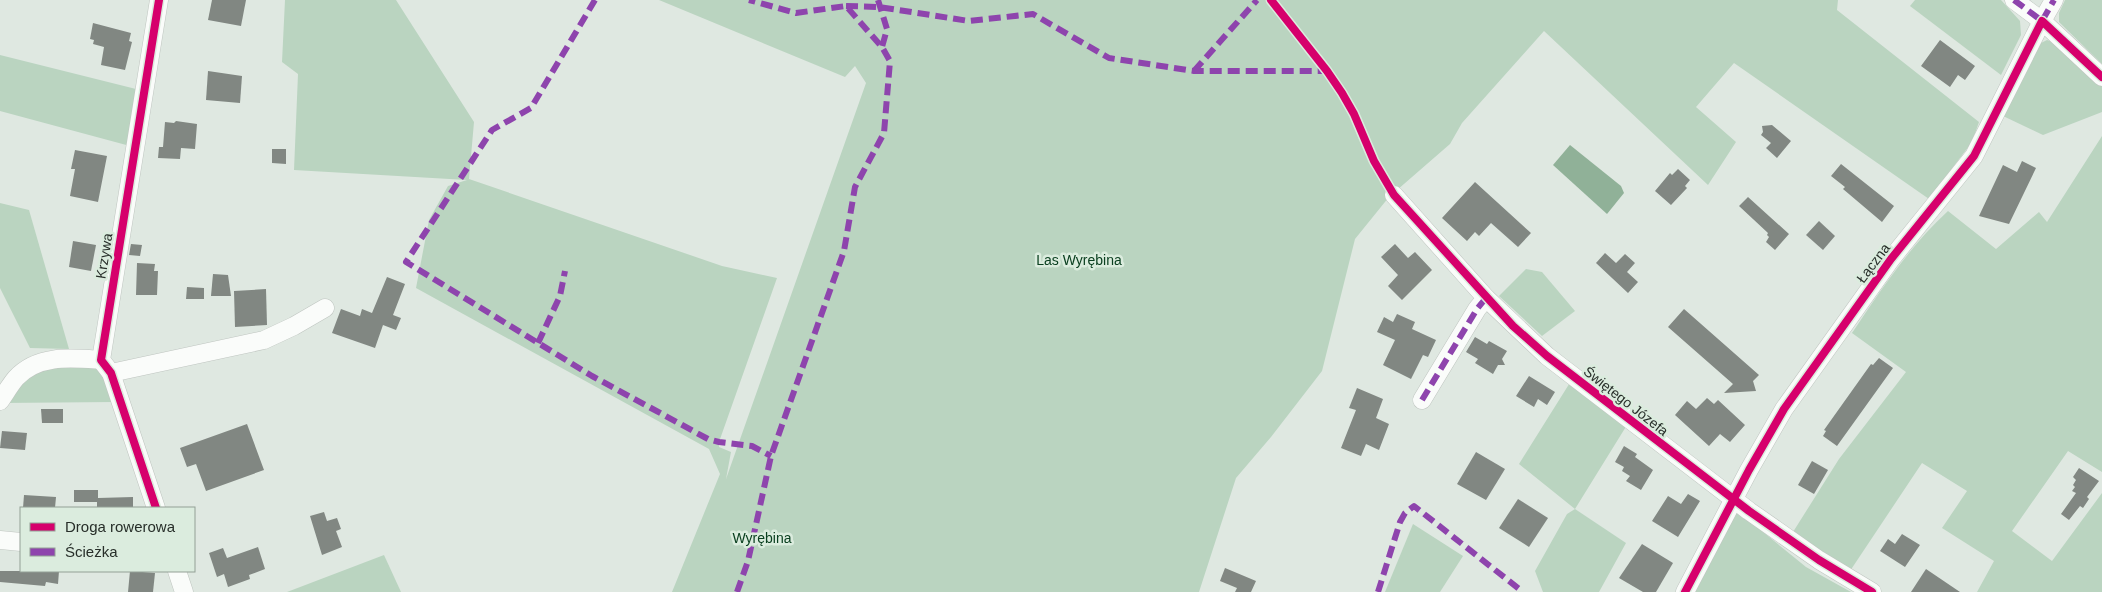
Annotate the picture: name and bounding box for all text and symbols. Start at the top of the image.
street label: Krzywa [93,232,116,280]
street label: Łączna [1853,240,1893,286]
park label: Las Wyrębina [1036,252,1122,268]
street label: Świętego Józefa [1581,362,1672,439]
legend [20,507,195,572]
text: Droga rowerowa [65,518,176,535]
park label: Wyrębina [732,530,792,546]
text: Ścieżka [65,543,118,560]

